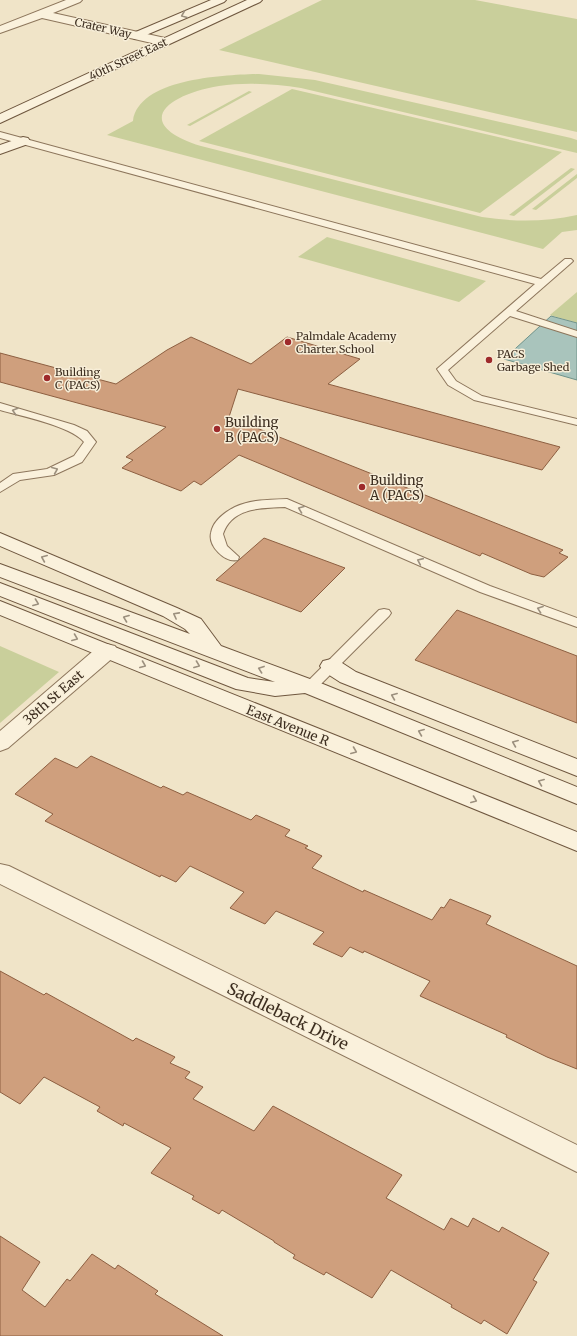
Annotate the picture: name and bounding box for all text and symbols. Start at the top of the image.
one-way arrow [180,10,188,18]
street label: Crater Way [73,15,133,41]
street label: 40th Street East [87,34,170,83]
place label: Palmdale Academy Charter School [296,329,397,356]
marker: Palmdale Academy Charter School [283,337,293,347]
place label: PACS Garbage Shed [497,347,570,374]
marker: PACS Garbage Shed [484,355,494,365]
place label: Building C (PACS) [55,365,101,392]
marker: Building C (PACS) [42,373,52,383]
one-way arrow [11,407,18,416]
place label: Building B (PACS) [225,414,279,446]
marker: Building B (PACS) [212,424,222,434]
one-way arrow [51,466,58,474]
place label: Building A (PACS) [369,472,424,504]
marker: Building A (PACS) [357,482,367,492]
one-way arrow [297,505,304,513]
one-way arrow [41,555,48,563]
one-way arrow [416,558,424,566]
one-way arrow [33,598,40,606]
one-way arrow [537,606,544,614]
one-way arrow [173,612,180,620]
one-way arrow [122,614,129,622]
one-way arrow [71,633,79,641]
one-way arrow [139,661,146,669]
one-way arrow [193,661,200,669]
one-way arrow [257,665,264,673]
street label: 38th St East [20,666,87,728]
one-way arrow [390,692,397,700]
street label: East Avenue R [244,701,332,750]
one-way arrow [417,729,424,737]
one-way arrow [511,740,518,748]
one-way arrow [350,747,357,755]
one-way arrow [537,778,544,786]
one-way arrow [471,796,478,804]
street label: Saddleback Drive [224,978,352,1054]

